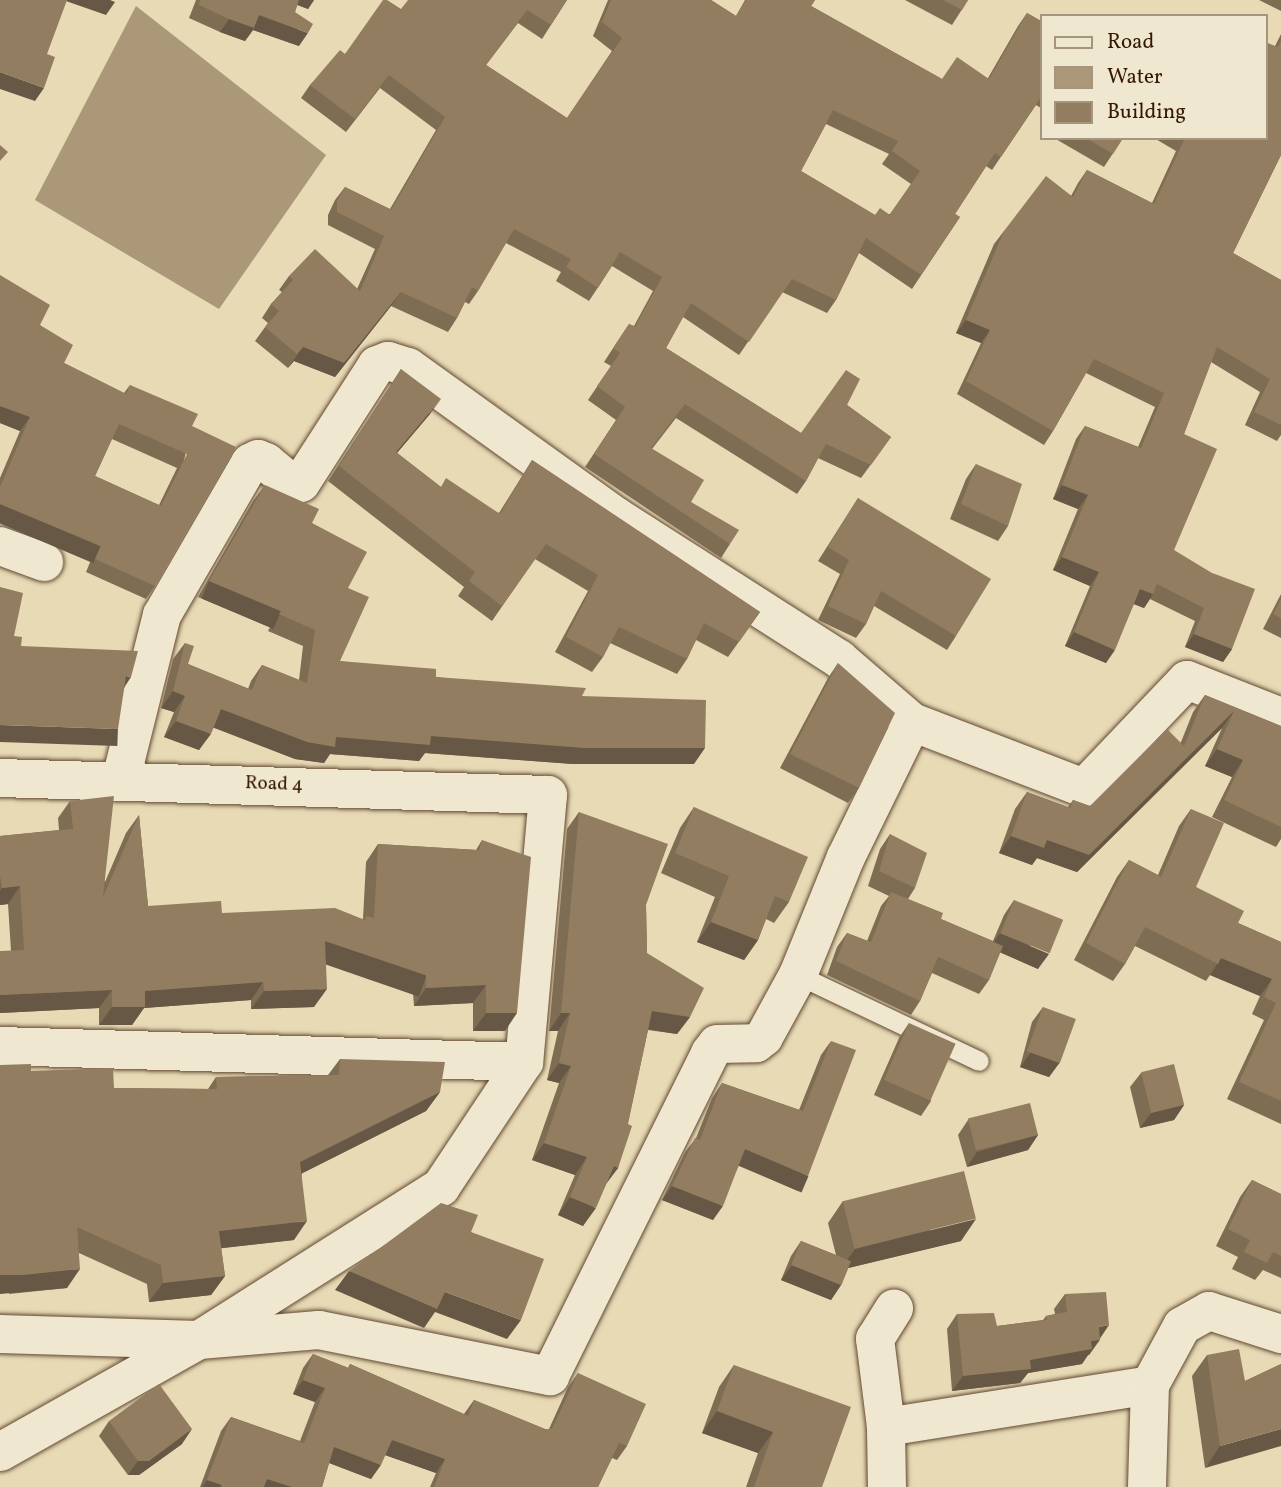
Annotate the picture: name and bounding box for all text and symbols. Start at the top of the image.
legend [1040,14,1267,140]
text: Road [1107,28,1154,57]
text: Water [1107,63,1163,92]
text: Building [1107,98,1186,127]
street label: Road 4 [245,773,303,797]

